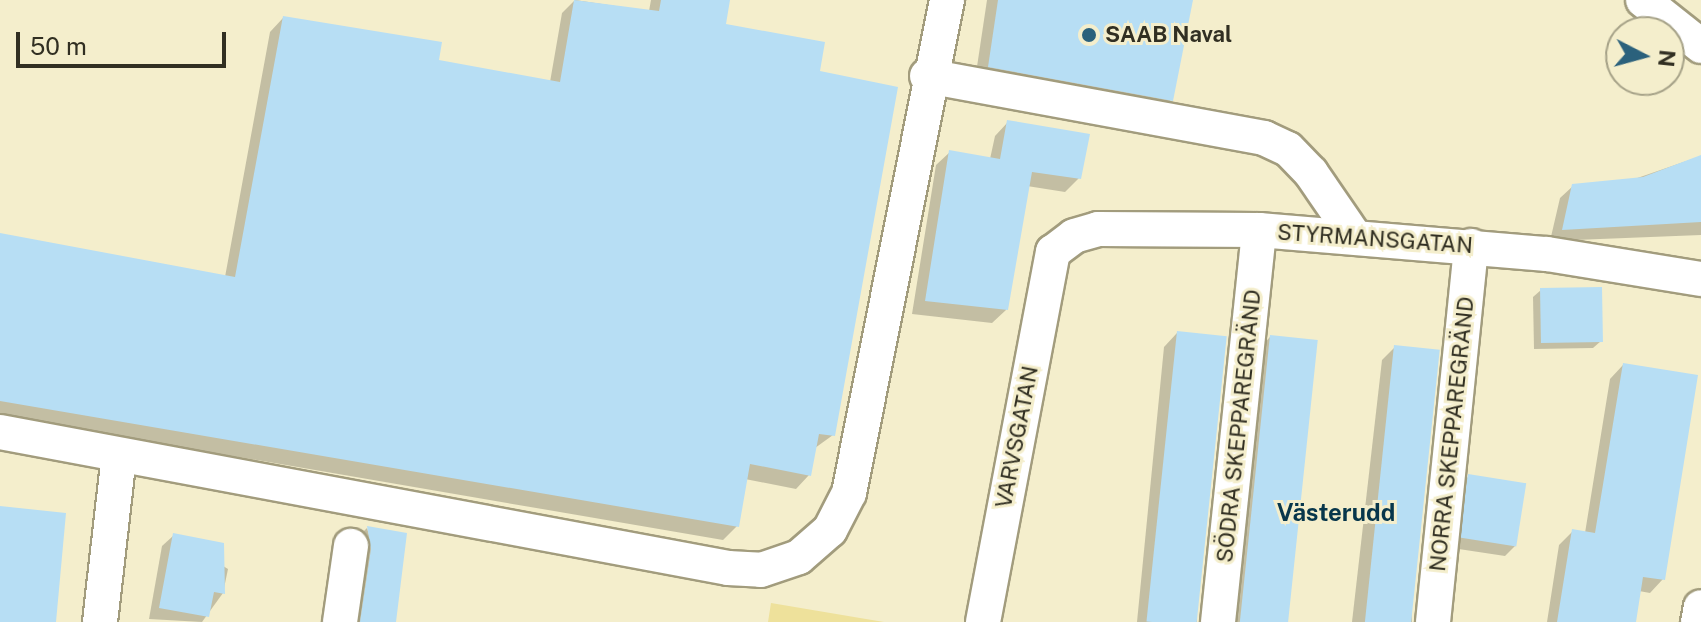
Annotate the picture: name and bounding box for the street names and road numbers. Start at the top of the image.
street label: STYRMANSGATAN [1276,219,1474,259]
street label: SÖDRA SKEPPAREGRÄND [1212,288,1266,564]
street label: NORRA SKEPPAREGRÄND [1424,295,1480,573]
street label: VARVSGATAN [990,364,1044,510]

